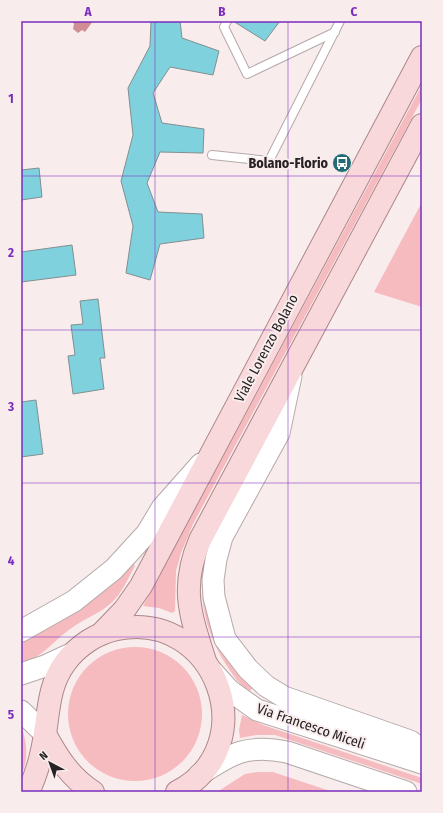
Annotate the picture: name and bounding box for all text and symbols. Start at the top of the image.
text: A [83,4,92,19]
text: B [218,4,226,19]
text: C [351,4,358,19]
text: 1 [8,91,14,106]
bus stop icon: Bolano-Florio [331,152,353,174]
place label: Bolano-Florio [248,155,329,172]
text: 2 [7,245,14,260]
street label: Viale Lorenzo Bolano [231,291,302,405]
text: 3 [7,399,14,414]
text: 4 [8,553,15,568]
street label: Via Francesco Miceli [254,700,367,753]
text: 5 [8,707,14,722]
north arrow [30,743,70,783]
text: N [37,749,51,763]

